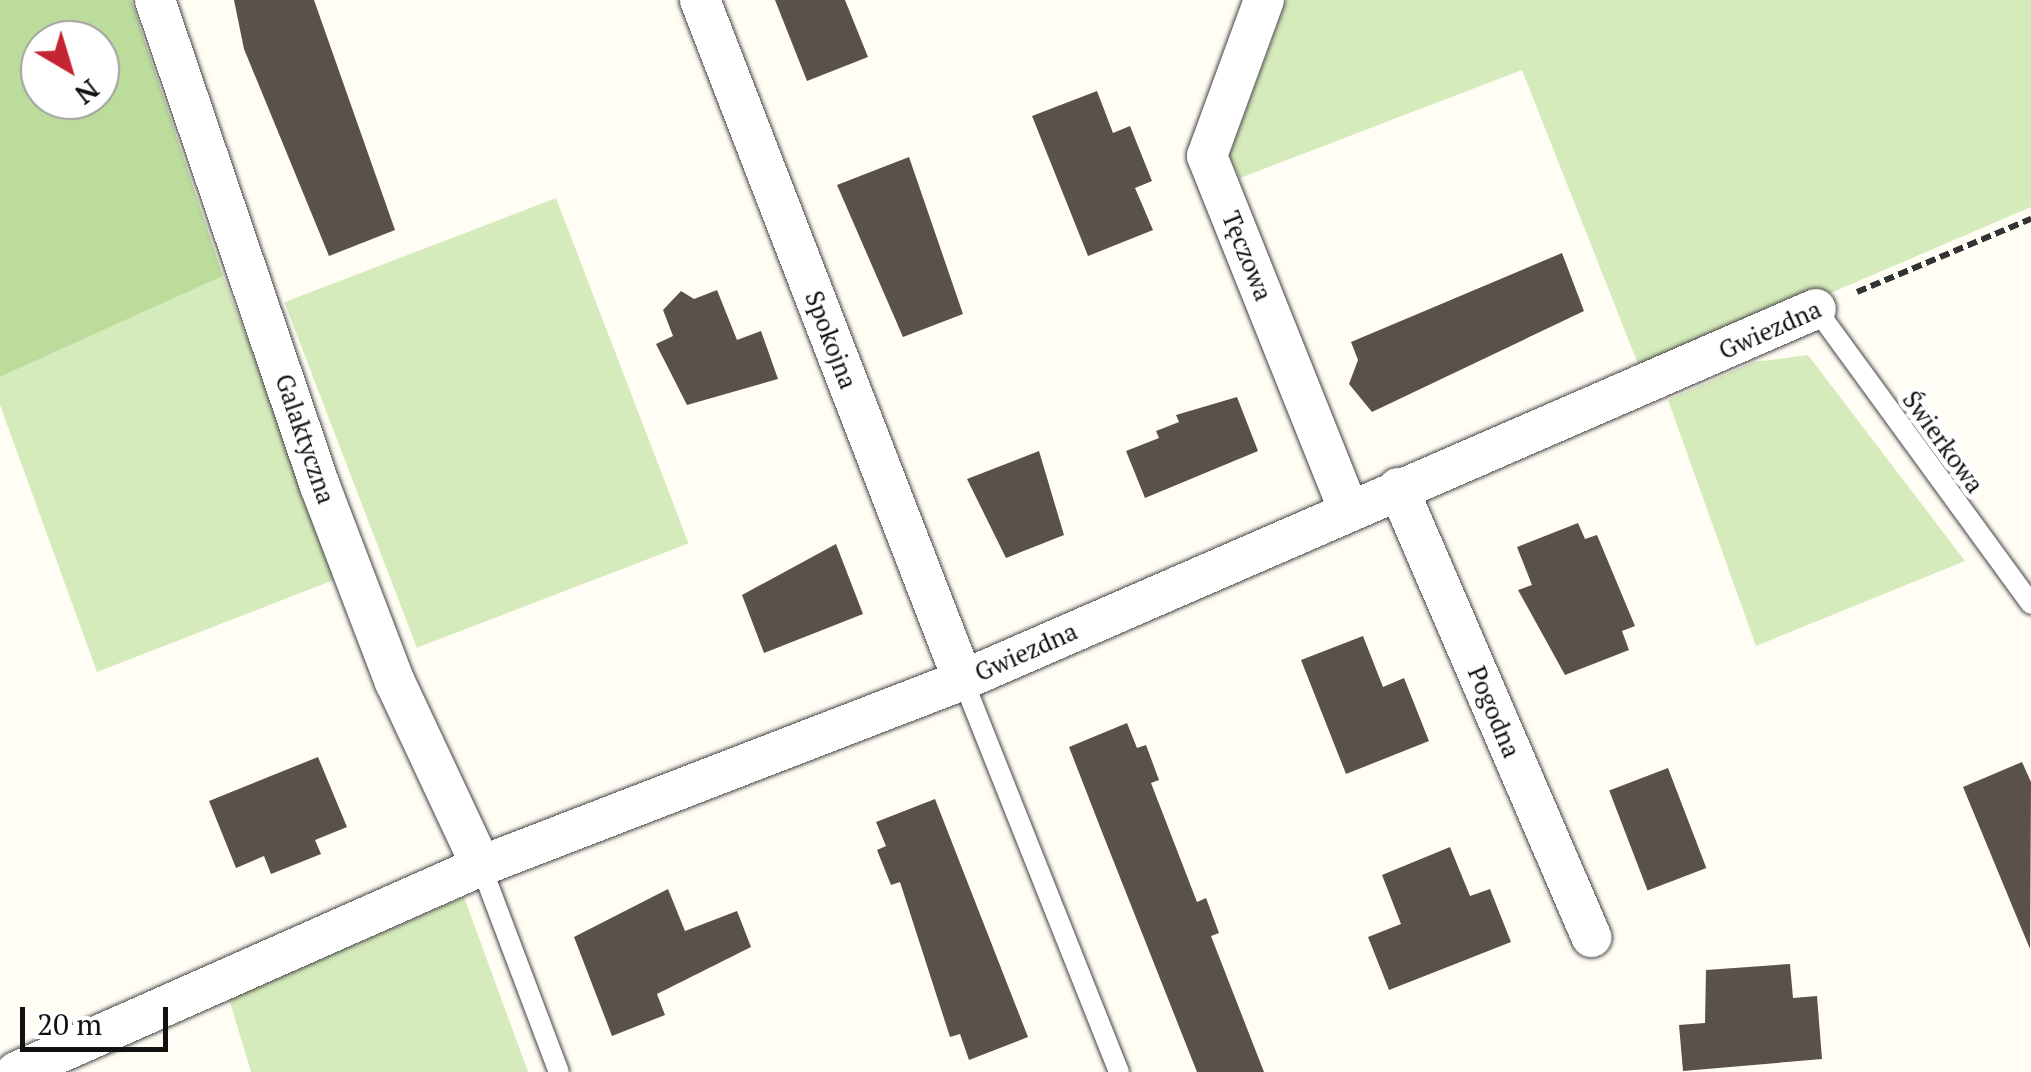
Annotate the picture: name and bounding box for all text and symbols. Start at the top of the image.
north arrow [20,20,120,120]
text: N [68,71,107,114]
street label: Tęczowa [1215,207,1279,305]
street label: Spokojna [799,287,863,393]
street label: Gwiezdna [1714,294,1826,366]
street label: Galaktyczna [269,370,341,508]
street label: Świerkowa [1896,385,1990,499]
street label: Gwiezdna [970,616,1082,688]
street label: Pogodna [1461,662,1527,762]
scale bar [25,987,172,1049]
text: 20 m [37,1004,102,1044]

